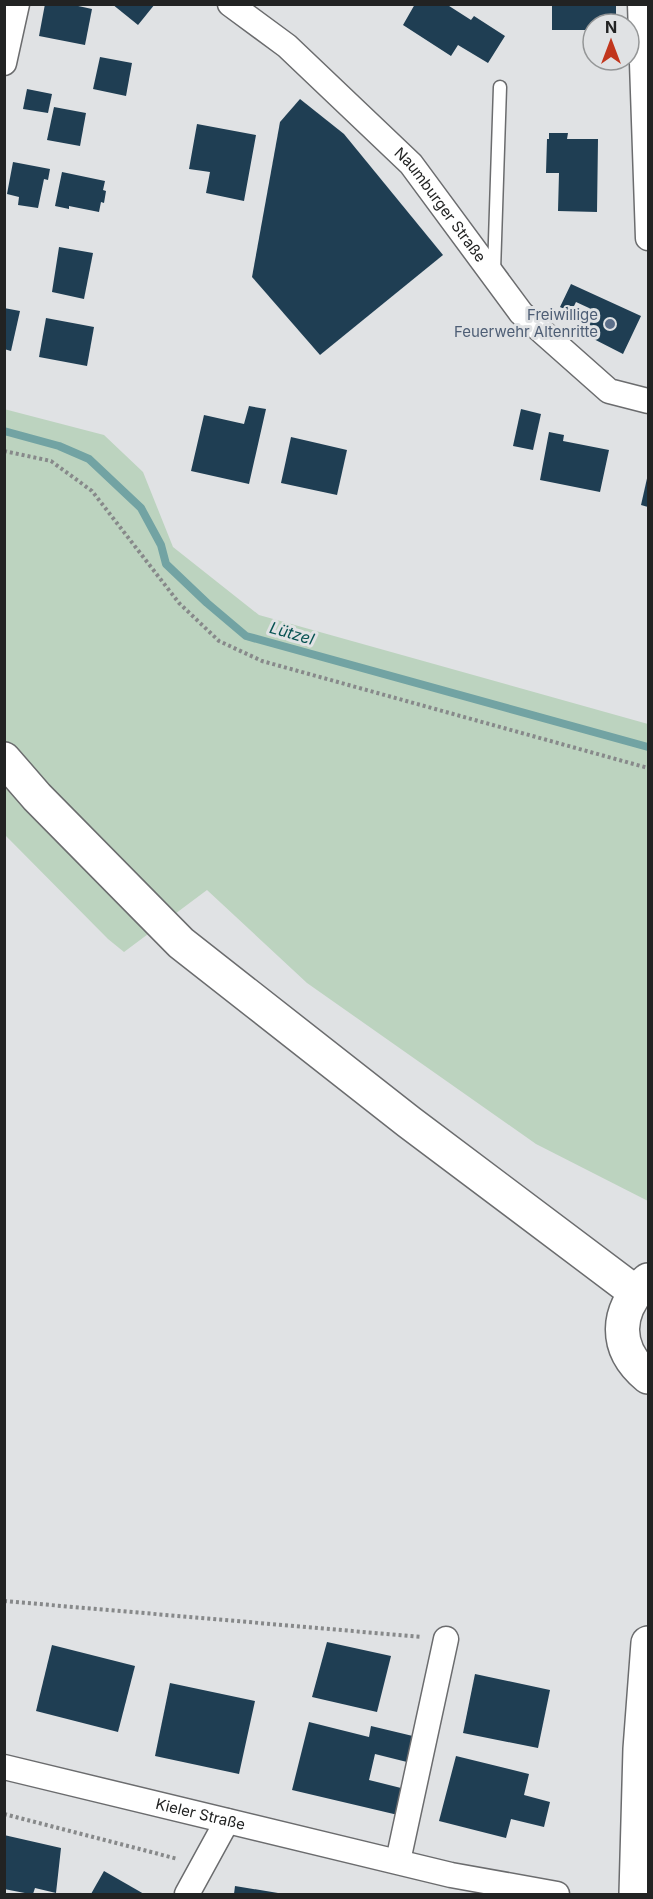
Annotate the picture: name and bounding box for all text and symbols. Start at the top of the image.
north arrow [581,12,641,72]
text: N [605,17,617,37]
street label: Naumburger Straße [390,143,490,266]
place label: Freiwillige Feuerwehr Altenritte [454,305,598,341]
marker: Freiwillige Feuerwehr Altenritte [603,317,617,331]
water label: Lützel [267,617,317,649]
street label: Kieler Straße [154,1794,247,1834]

